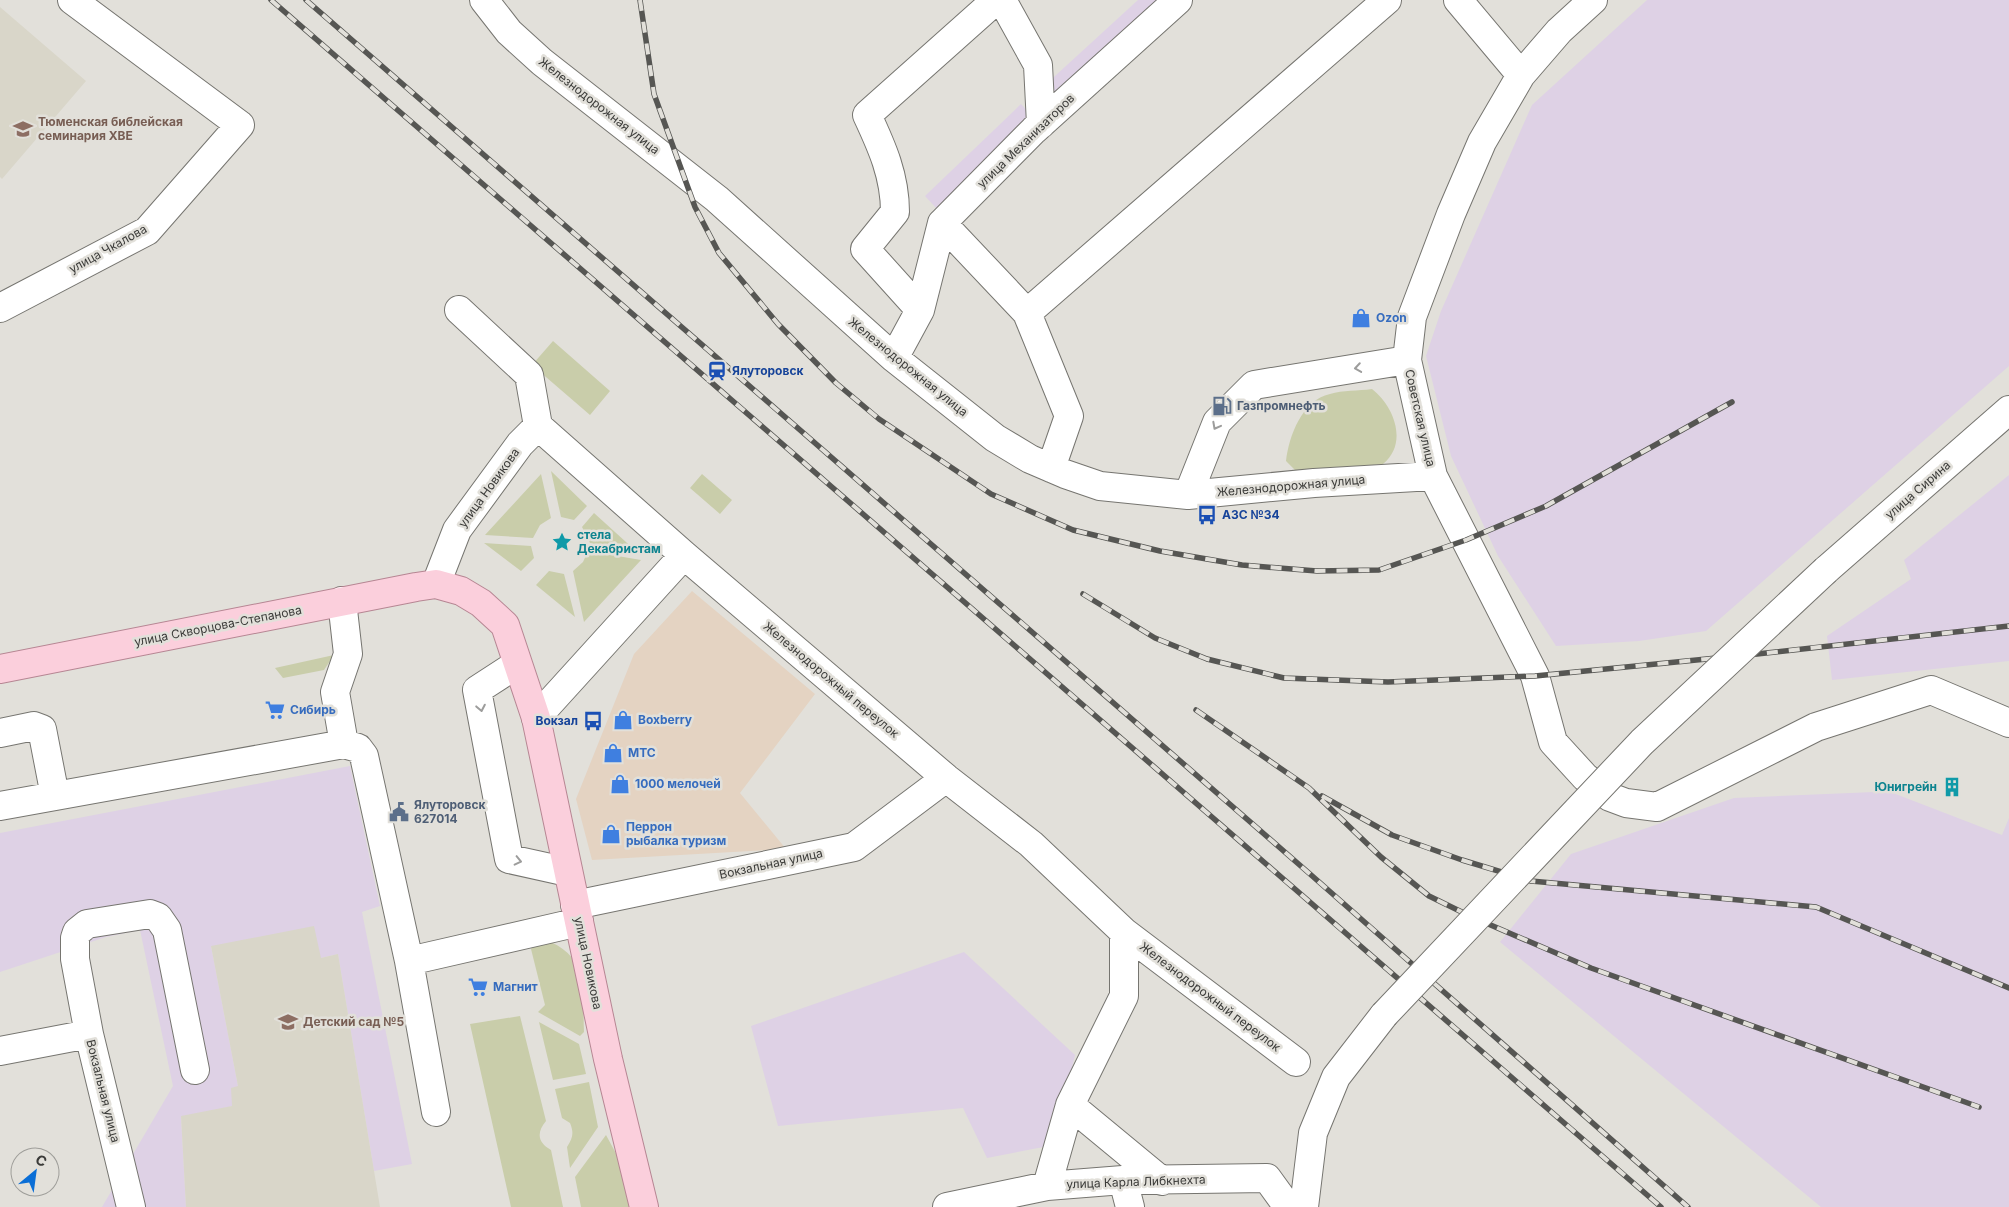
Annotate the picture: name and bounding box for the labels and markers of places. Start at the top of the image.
place label: Тюменская библейская семинария ХВЕ [38,114,183,143]
school or university icon: Тюменская библейская семинария ХВЕ [12,118,34,140]
shop icon: Ozon [1350,307,1372,329]
place label: Ozon [1376,310,1407,325]
station icon: Ялуторовск [706,360,728,382]
place label: Ялуторовск [732,363,803,378]
fuel station icon: Газпромнефть [1211,395,1233,417]
place label: Газпромнефть [1237,398,1326,413]
bus stop icon: АЗС №34 [1196,504,1218,526]
place label: АЗС №34 [1222,507,1280,522]
place label: стела Декабристам [577,527,661,556]
place icon: стела Декабристам [551,531,573,553]
supermarket icon: Сибирь [264,699,286,721]
place label: Сибирь [290,702,336,717]
shop icon: Boxberry [612,709,634,731]
bus stop icon: Вокзал [582,710,604,732]
place label: Boxberry [638,712,693,727]
place label: Вокзал [536,713,578,728]
shop icon: МТС [602,742,624,764]
place label: МТС [628,745,656,760]
shop icon: 1000 мелочей [609,773,631,795]
place label: 1000 мелочей [635,776,721,791]
building icon: Юнигрейн [1941,776,1963,798]
place label: Юнигрейн [1874,779,1937,794]
place label: Ялуторовск 627014 [414,797,485,826]
public building icon: Ялуторовск 627014 [388,801,410,823]
place label: Перрон рыбалка туризм [626,819,726,848]
shop icon: Перрон рыбалка туризм [600,823,622,845]
supermarket icon: Магнит [467,976,489,998]
place label: Магнит [493,979,538,994]
school or university icon: Детский сад №5 [277,1011,299,1033]
place label: Детский сад №5 [303,1014,404,1029]

